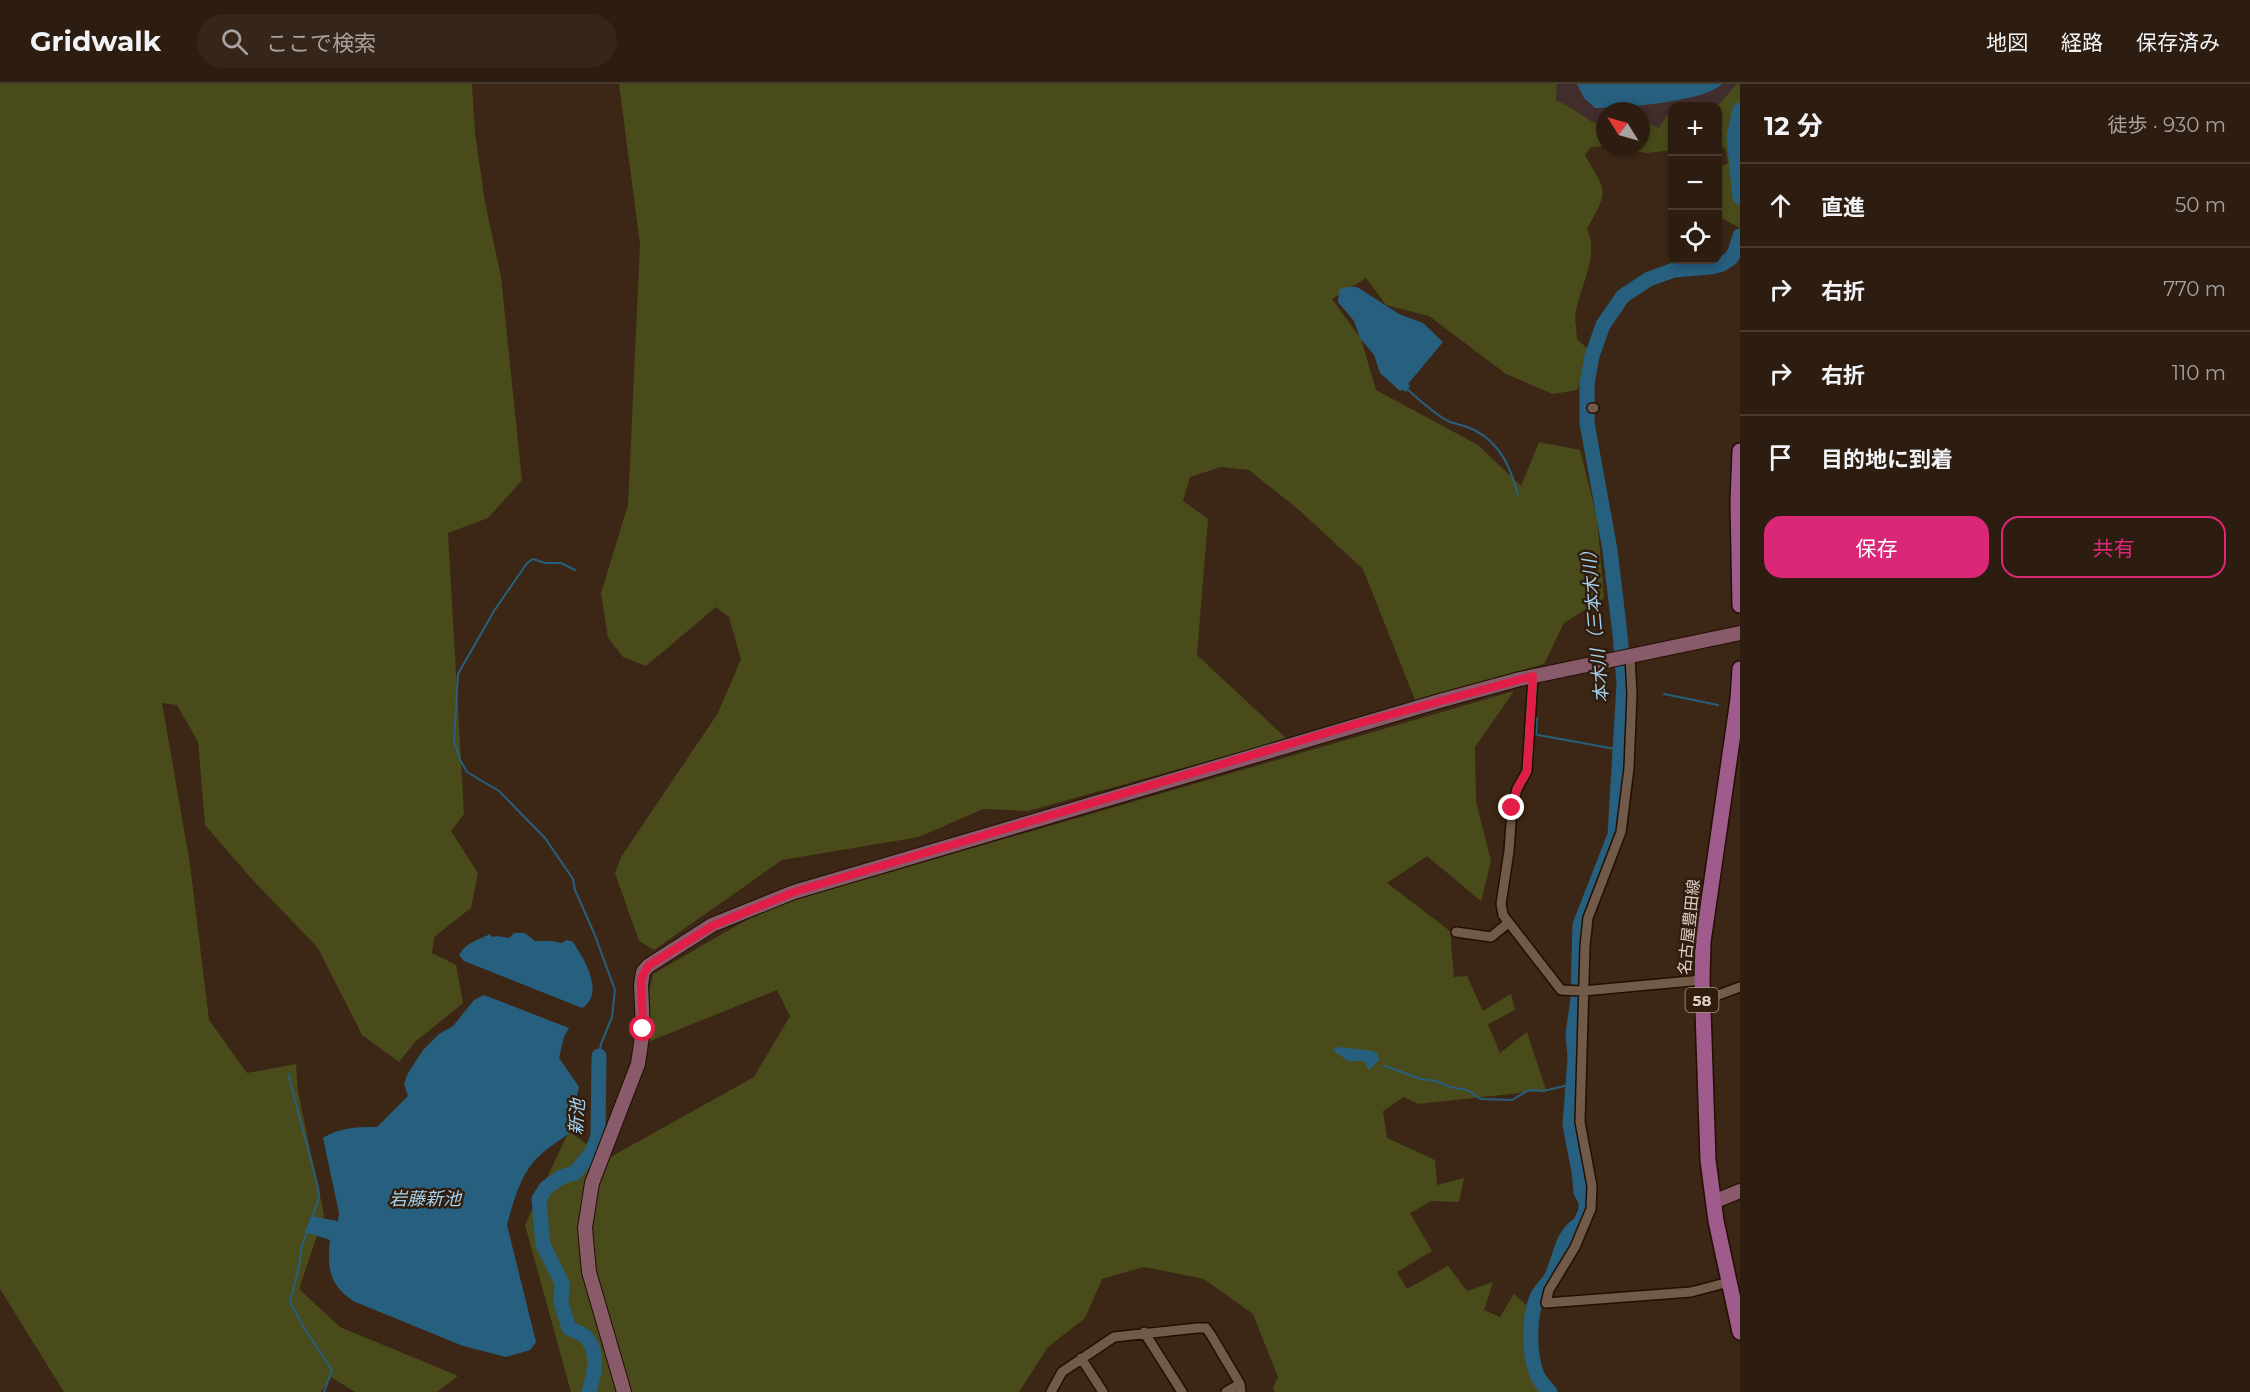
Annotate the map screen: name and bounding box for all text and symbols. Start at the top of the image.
search box [197,14,617,68]
text: Gridwalk [30,24,161,58]
icon: search [218,25,251,58]
text: ここで検索 [266,30,376,57]
text: 地図 [1986,30,2028,55]
text: 経路 [2061,30,2103,55]
text: 保存済み [2136,30,2220,55]
north arrow [1596,102,1650,156]
map controls [1668,102,1722,264]
button: + [1668,102,1722,156]
text: 12 分 [1764,110,1823,142]
text: 徒歩 · 930 m [2108,113,2226,137]
button: − [1668,156,1722,210]
icon: ahead [1764,189,1797,222]
text: 50 m [2175,193,2226,217]
text: 直進 [1821,194,1865,221]
button: locate [1668,210,1722,264]
icon: right [1764,273,1797,306]
text: 770 m [2163,277,2226,301]
text: 右折 [1821,278,1865,305]
icon: right [1764,357,1797,390]
text: 110 m [2172,361,2226,385]
text: 右折 [1821,362,1865,389]
icon: arrive [1764,441,1797,474]
text: 目的地に到着 [1821,446,1953,473]
button: 保存 [1764,516,1989,578]
button: 共有 [2001,516,2226,578]
water label: 本木川（三本木川） [1577,540,1613,704]
route end [1498,794,1524,820]
street label: 名古屋豊田線 [1675,878,1703,976]
road number: 58 [1686,988,1718,1012]
route start [629,1015,655,1041]
water label: 新池 [565,1096,589,1136]
water label: 岩藤新池 [389,1188,463,1210]

